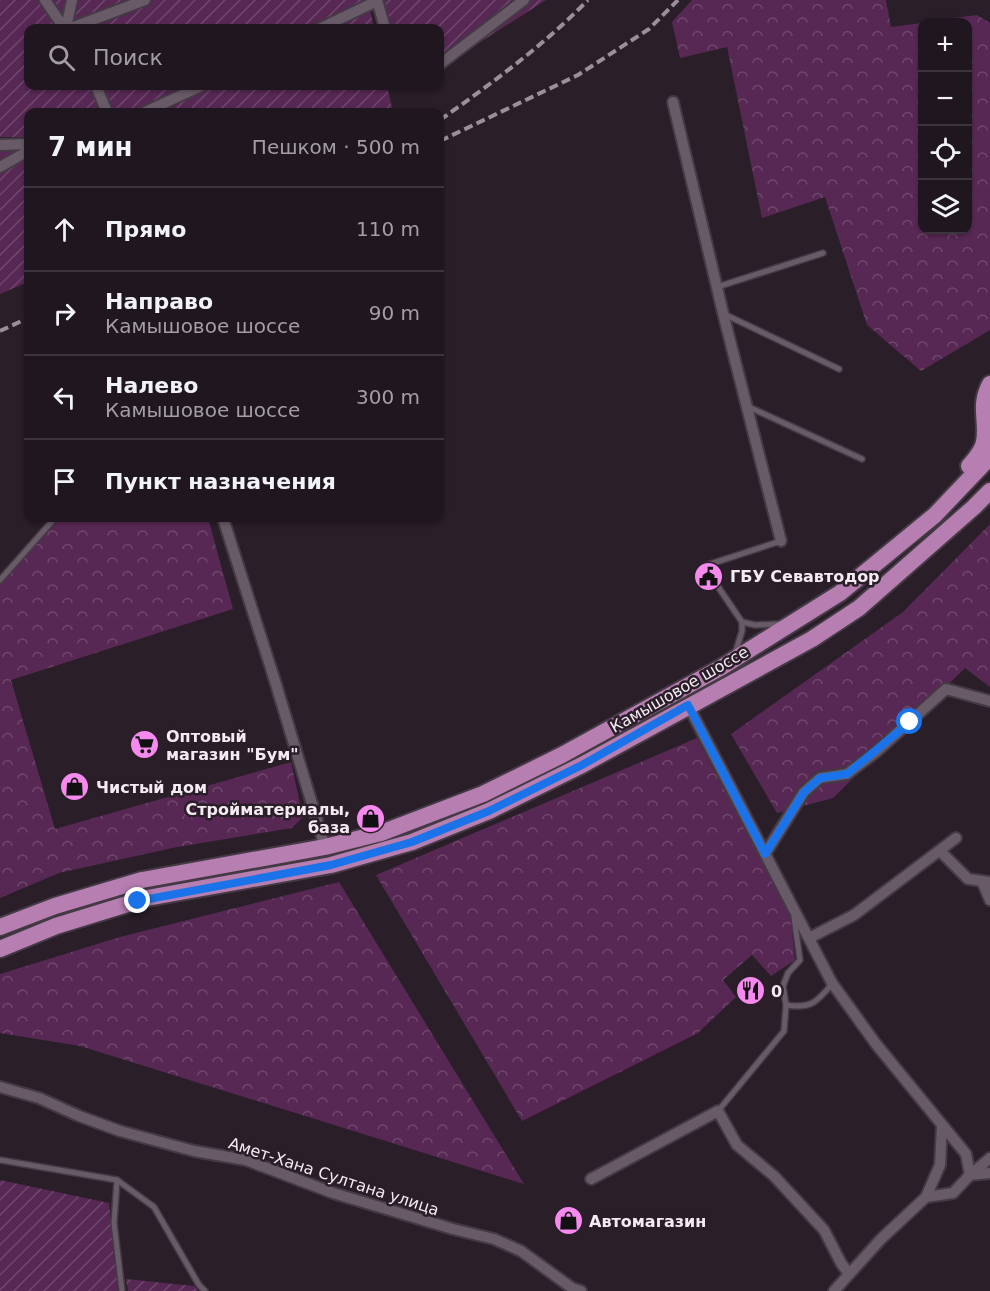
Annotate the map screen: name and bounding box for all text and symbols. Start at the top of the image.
map controls [918,18,972,234]
button: + [918,18,972,72]
search box [24,24,444,90]
icon: search [45,41,78,74]
text: Поиск [93,45,163,70]
button: − [918,72,972,126]
button: locate [918,126,972,180]
text: 7 мин [48,132,133,162]
text: Пешком · 500 m [252,135,420,159]
button: layers [918,180,972,234]
icon: ahead [48,213,81,246]
text: Прямо [105,217,186,242]
text: 110 m [356,217,420,241]
text: Направо [105,289,213,314]
icon: right [48,297,81,330]
text: 90 m [369,301,420,325]
text: Камышовое шоссе [105,314,300,338]
text: Налево [105,373,198,398]
icon: left [48,381,81,414]
text: 300 m [356,385,420,409]
text: Камышовое шоссе [105,398,300,422]
icon: arrive [48,465,81,498]
text: Пункт назначения [105,469,336,494]
public building icon: ГБУ Севавтодор [693,560,725,592]
place label: ГБУ Севавтодор [730,567,880,586]
street label: Камышовое шоссе [607,642,752,737]
route start [896,708,922,734]
place label: Оптовый магазин "Бум" [166,727,299,764]
supermarket icon: Оптовый магазин "Бум" [129,729,161,761]
shop icon: Чистый дом [59,771,91,803]
place label: Чистый дом [96,778,207,797]
place label: Стройматериалы, база [186,800,350,837]
shop icon: Стройматериалы, база [355,802,387,834]
route end [124,887,150,913]
restaurant icon: 0 [734,975,766,1007]
place label: 0 [771,982,782,1001]
street label: Амет-Хана Султана улица [226,1133,441,1220]
shop icon: Автомагазин [552,1205,584,1237]
place label: Автомагазин [589,1212,706,1231]

